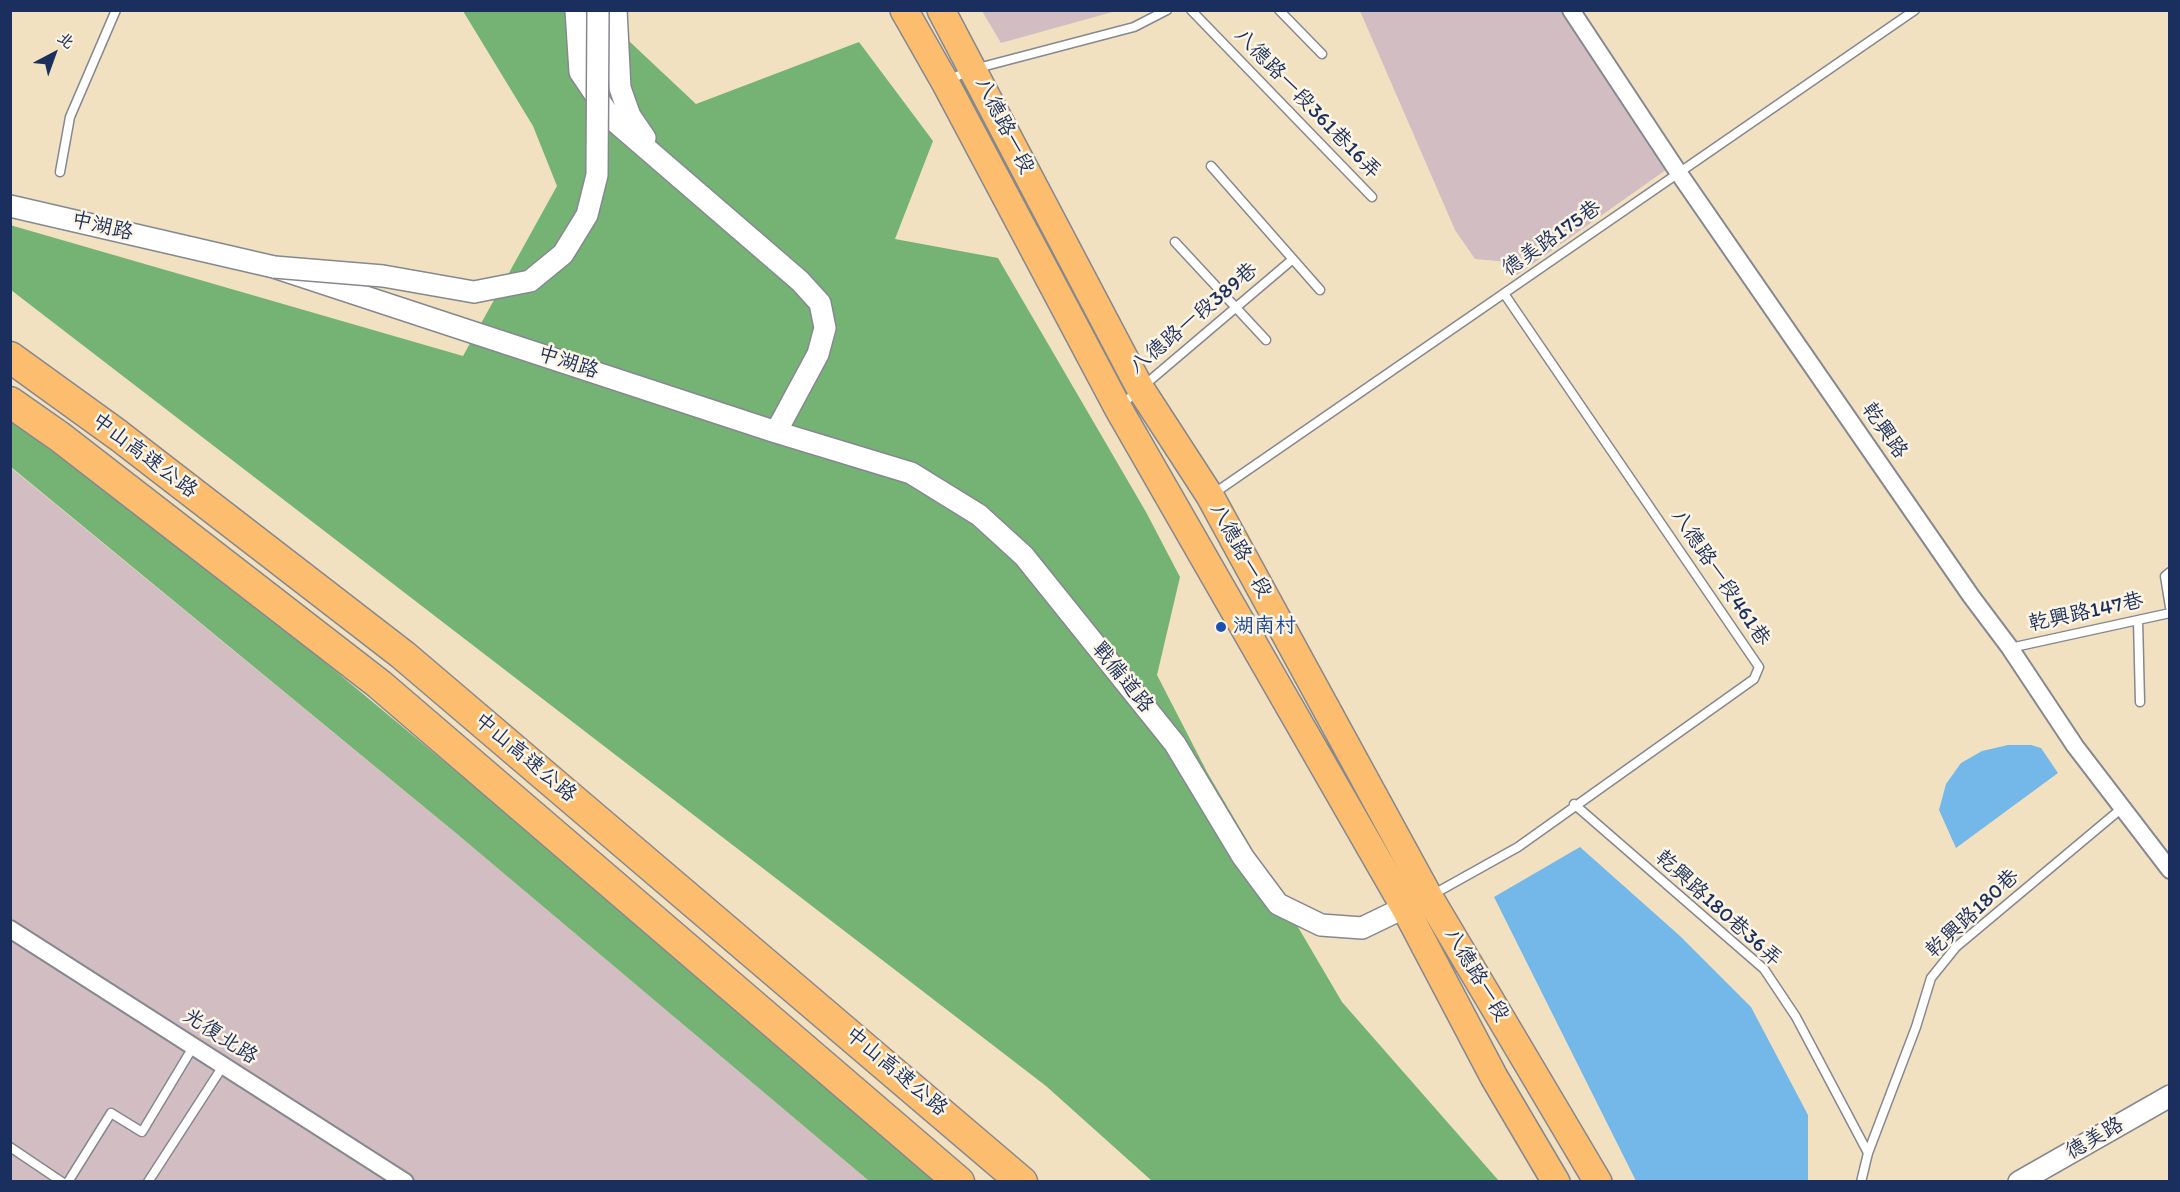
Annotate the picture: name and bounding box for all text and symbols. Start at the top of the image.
street label: 八德路一段361巷16弄 [1228,23,1386,185]
north arrow [24,24,84,84]
text: 北 [54,28,78,52]
street label: 八德路一段 [969,74,1039,178]
street label: 德美路175巷 [1498,196,1606,282]
street label: 中湖路 [68,208,136,246]
street label: 八德路一段389巷 [1125,258,1263,380]
street label: 中湖路 [534,341,602,385]
street label: 乾興路 [1856,398,1912,464]
street label: 中山高速公路 [86,408,202,504]
street label: 八德路一段 [1204,499,1276,603]
street label: 八德路一段461巷 [1665,505,1775,651]
street label: 乾興路147巷 [2026,589,2146,637]
place label: 湖南村 [1233,614,1296,640]
marker: 湖南村 [1214,620,1228,634]
street label: 戰備道路 [1086,637,1158,719]
street label: 中山高速公路 [469,708,581,808]
street label: 乾興路180巷36弄 [1649,846,1787,972]
street label: 乾興路180巷 [1921,864,2025,964]
street label: 八德路一段 [1438,924,1514,1026]
street label: 光復北路 [178,1004,262,1070]
street label: 中山高速公路 [840,1022,952,1122]
street label: 德美路 [2061,1112,2129,1166]

